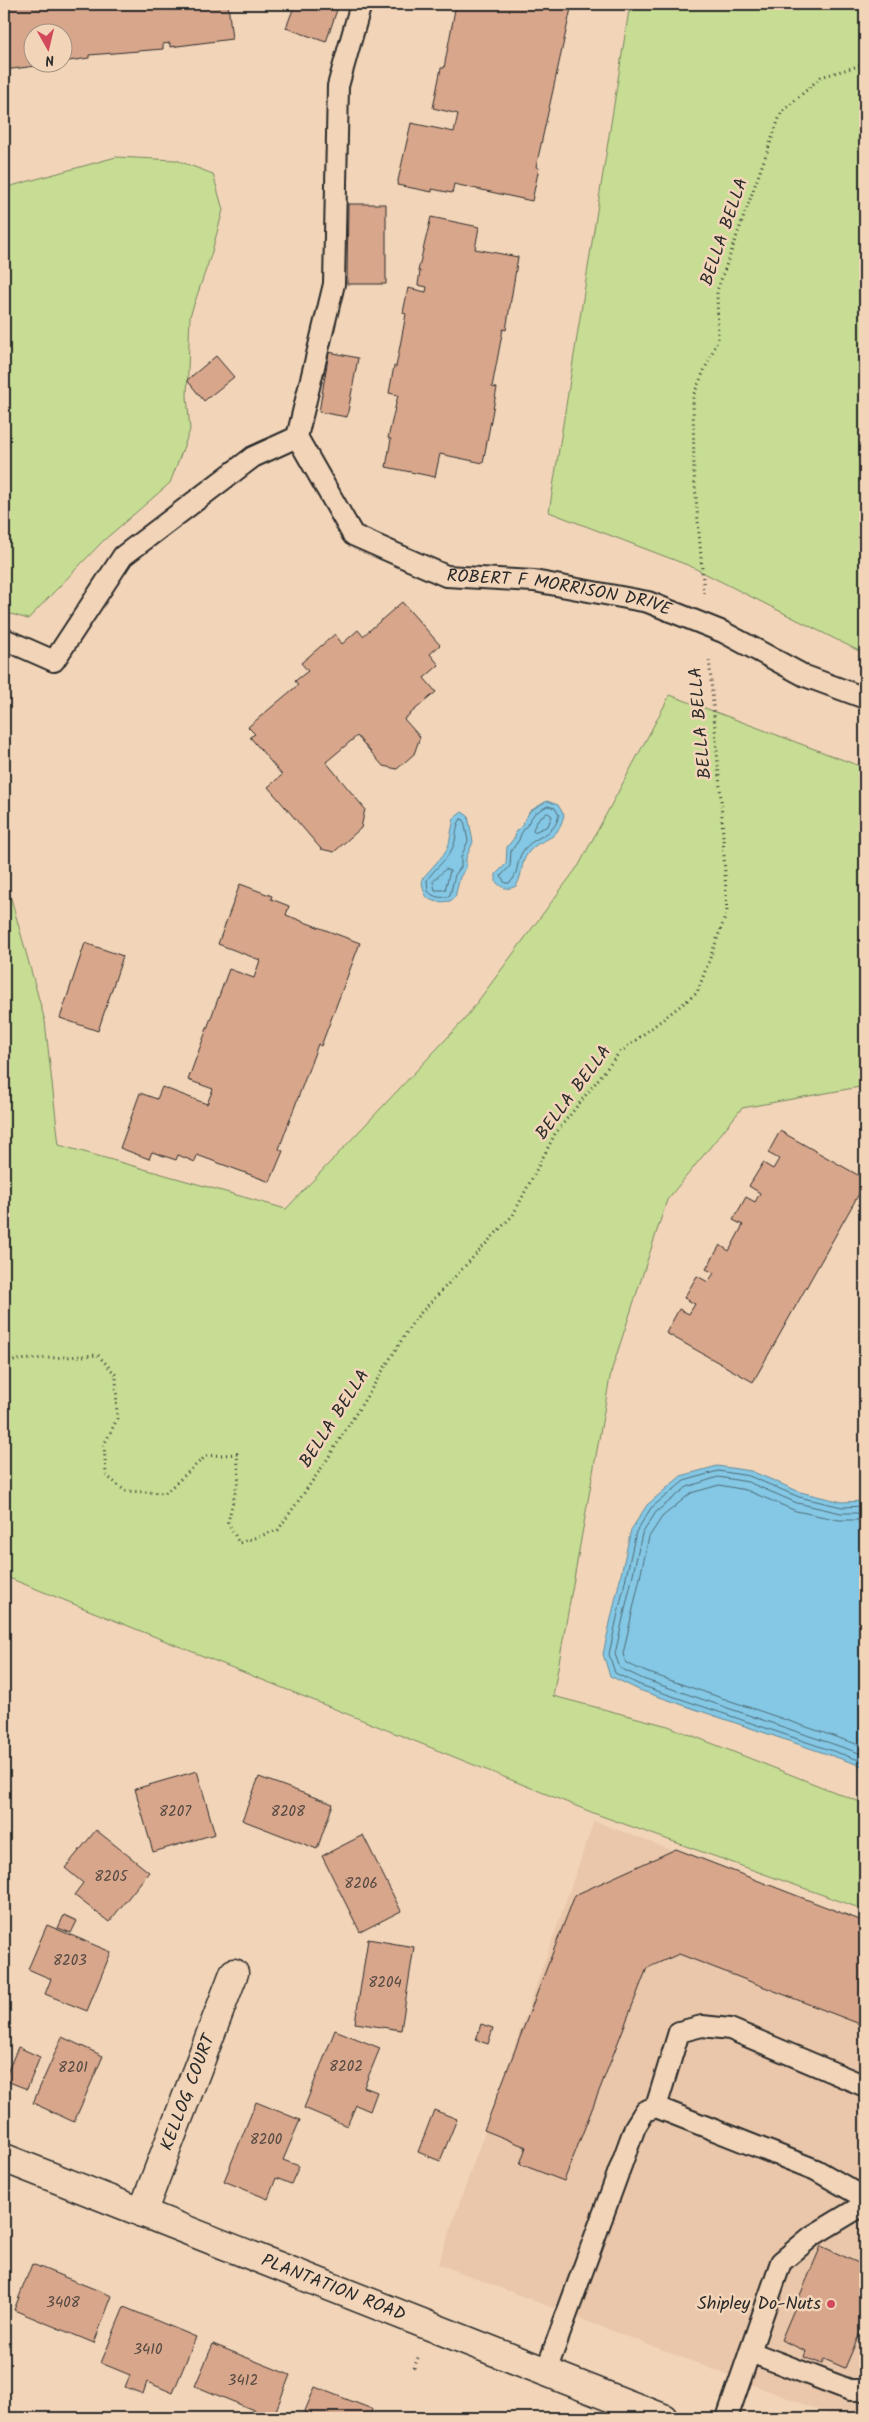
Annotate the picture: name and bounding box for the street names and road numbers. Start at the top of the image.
street label: BELLA BELLA [693,174,757,290]
street label: ROBERT F MORRISON DRIVE [446,562,676,625]
street label: BELLA BELLA [682,666,720,780]
street label: BELLA BELLA [529,1039,619,1147]
street label: BELLA BELLA [292,1364,378,1474]
street label: KELLOG COURT [153,2029,224,2155]
street label: PLANTATION ROAD [257,2246,410,2330]

